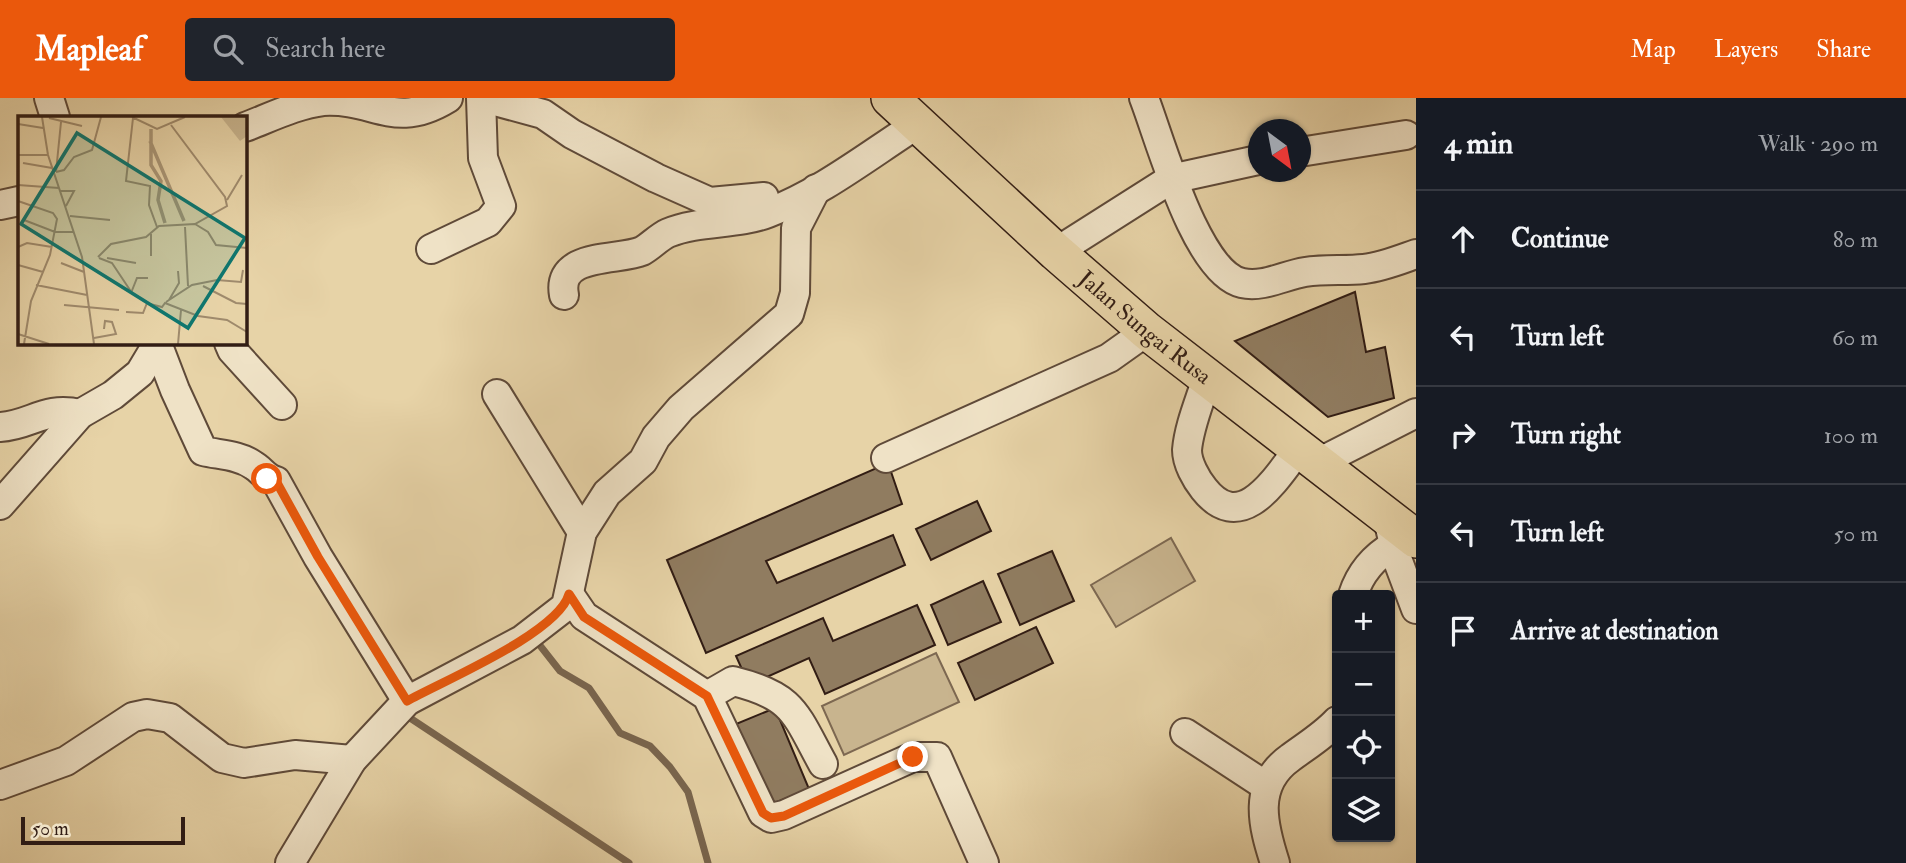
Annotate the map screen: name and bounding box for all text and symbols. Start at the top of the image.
search box [185,18,675,81]
text: Mapleaf [35,29,143,70]
icon: search [209,30,247,68]
text: Search here [265,33,385,65]
text: Map [1631,34,1676,65]
text: Layers [1714,34,1778,65]
text: Share [1816,34,1871,65]
inset map [18,116,247,345]
north arrow [1248,119,1311,182]
text: 4 min [1444,125,1513,162]
text: Walk · 290 m [1758,129,1878,158]
icon: ahead [1444,220,1482,258]
text: Continue [1511,223,1609,255]
text: 80 m [1833,225,1878,254]
street label: Jalan Sungai Rusa [1071,263,1218,391]
icon: left [1444,318,1482,356]
text: Turn left [1511,321,1604,353]
text: 60 m [1832,323,1878,352]
icon: right [1444,416,1482,454]
text: Turn right [1511,419,1621,451]
text: 100 m [1824,421,1878,450]
route start [251,463,282,494]
icon: left [1444,514,1482,552]
text: Turn left [1511,517,1604,549]
text: 50 m [1834,519,1878,548]
map controls [1332,590,1395,842]
button: + [1332,590,1395,653]
icon: arrive [1444,612,1482,650]
text: Arrive at destination [1511,615,1719,647]
button: − [1332,653,1395,716]
button: locate [1332,716,1395,779]
route end [897,741,928,772]
button: layers [1332,779,1395,842]
scale bar [21,814,186,846]
text: 50 m [32,817,69,841]

